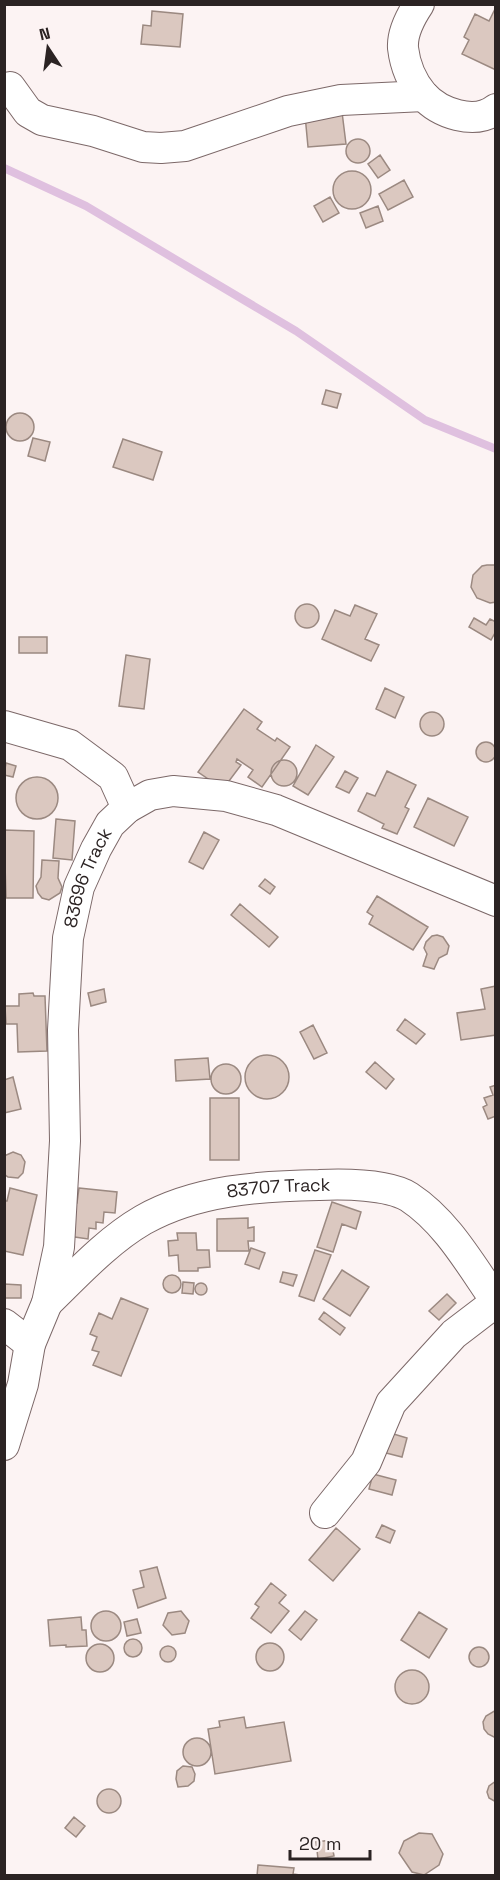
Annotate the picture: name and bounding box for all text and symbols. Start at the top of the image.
north arrow [18,18,78,78]
text: N [37,22,52,45]
street label: 83696 Track [59,823,117,930]
street label: 83707 Track [225,1173,331,1203]
scale bar [290,1823,370,1861]
text: 20 m [299,1832,342,1855]

